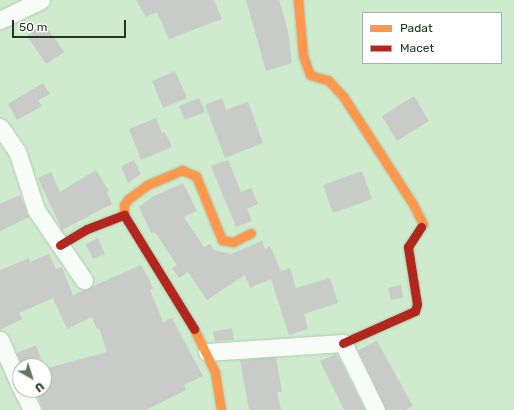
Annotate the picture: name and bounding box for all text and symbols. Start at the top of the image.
scale bar [14,12,128,38]
legend [362,12,502,64]
text: 50 m [19,20,47,34]
text: Padat [400,21,433,35]
text: Macet [400,41,434,55]
north arrow [12,358,52,398]
text: U [32,379,46,394]

